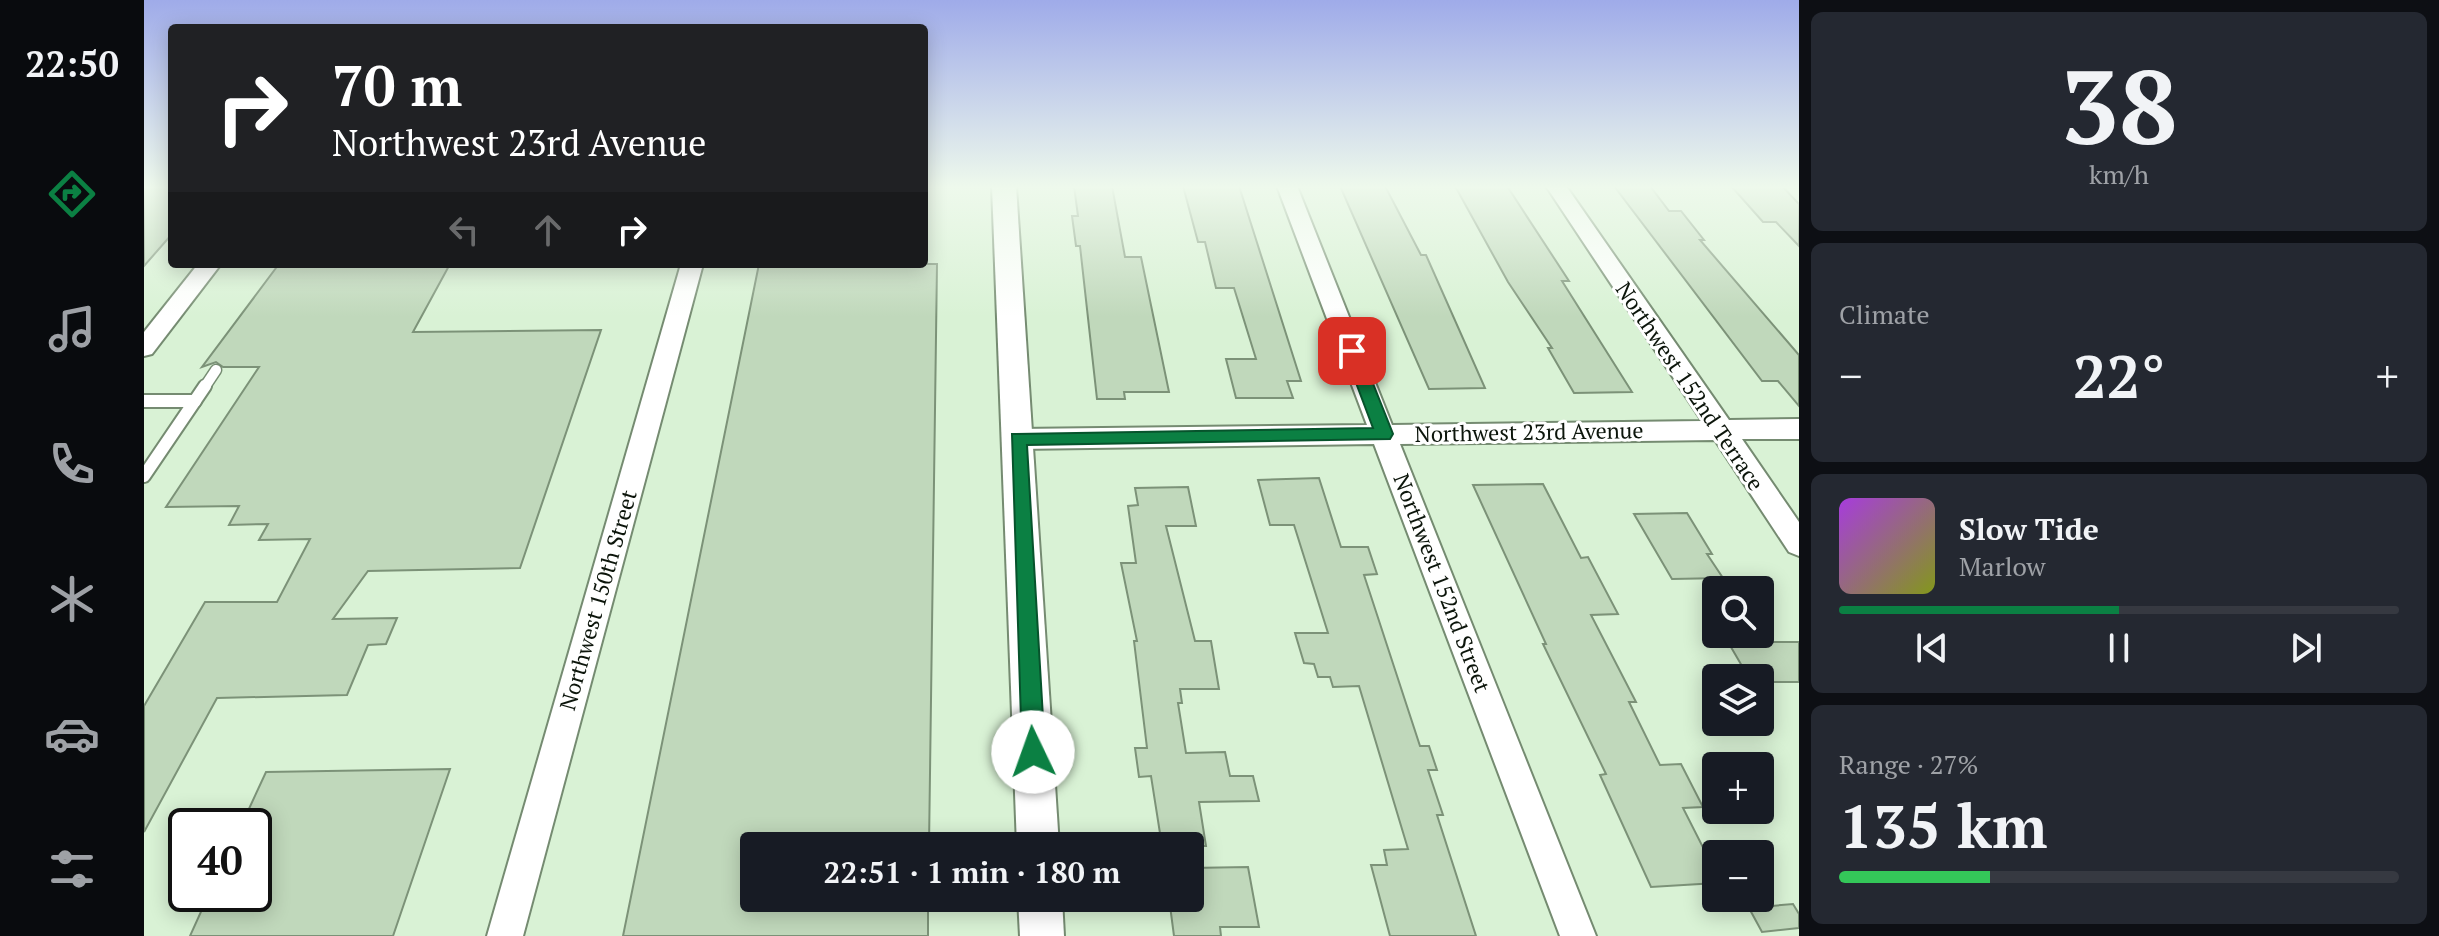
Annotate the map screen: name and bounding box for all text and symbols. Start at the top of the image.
text: 38 [2060,36,2178,174]
text: 22:50 [25,40,119,87]
text: 70 m [332,48,462,122]
icon: right [200,56,304,160]
text: Northwest 23rd Avenue [332,119,706,166]
text: km/h [2089,157,2149,191]
icon: directions [44,166,100,222]
icon: left [442,208,486,252]
icon: ahead [526,208,570,252]
icon: right [610,208,654,252]
street label: Northwest 152nd Terrace [1610,276,1771,496]
text: Climate [1839,297,1930,331]
icon: music [44,301,100,357]
pin [1318,317,1386,385]
icon: arrive [1330,329,1374,373]
text: 22° [2073,336,2165,415]
text: − [1839,346,1862,405]
text: + [2376,346,2399,405]
street label: Northwest 23rd Avenue [1414,415,1644,448]
icon: phone [44,436,100,492]
street label: Northwest 152nd Street [1387,469,1498,696]
street label: Northwest 150th Street [552,486,643,713]
text: Slow Tide [1959,509,2099,549]
text: Marlow [1959,549,2045,583]
icon: climate [44,571,100,627]
map controls [1702,576,1774,912]
button: search [1702,576,1774,648]
icon: previous [1910,626,1954,670]
icon: pause [2097,626,2141,670]
icon: next [2284,626,2328,670]
button: layers [1702,664,1774,736]
icon: car [44,706,100,762]
position arrow [991,710,1075,794]
text: Range · 27% [1839,747,1978,781]
button: + [1702,752,1774,824]
text: 135 km [1839,786,2047,865]
speed limit sign: 40 [168,808,272,912]
button: − [1702,840,1774,912]
icon: filters [44,841,100,897]
text: 22:51 · 1 min · 180 m [824,852,1120,892]

